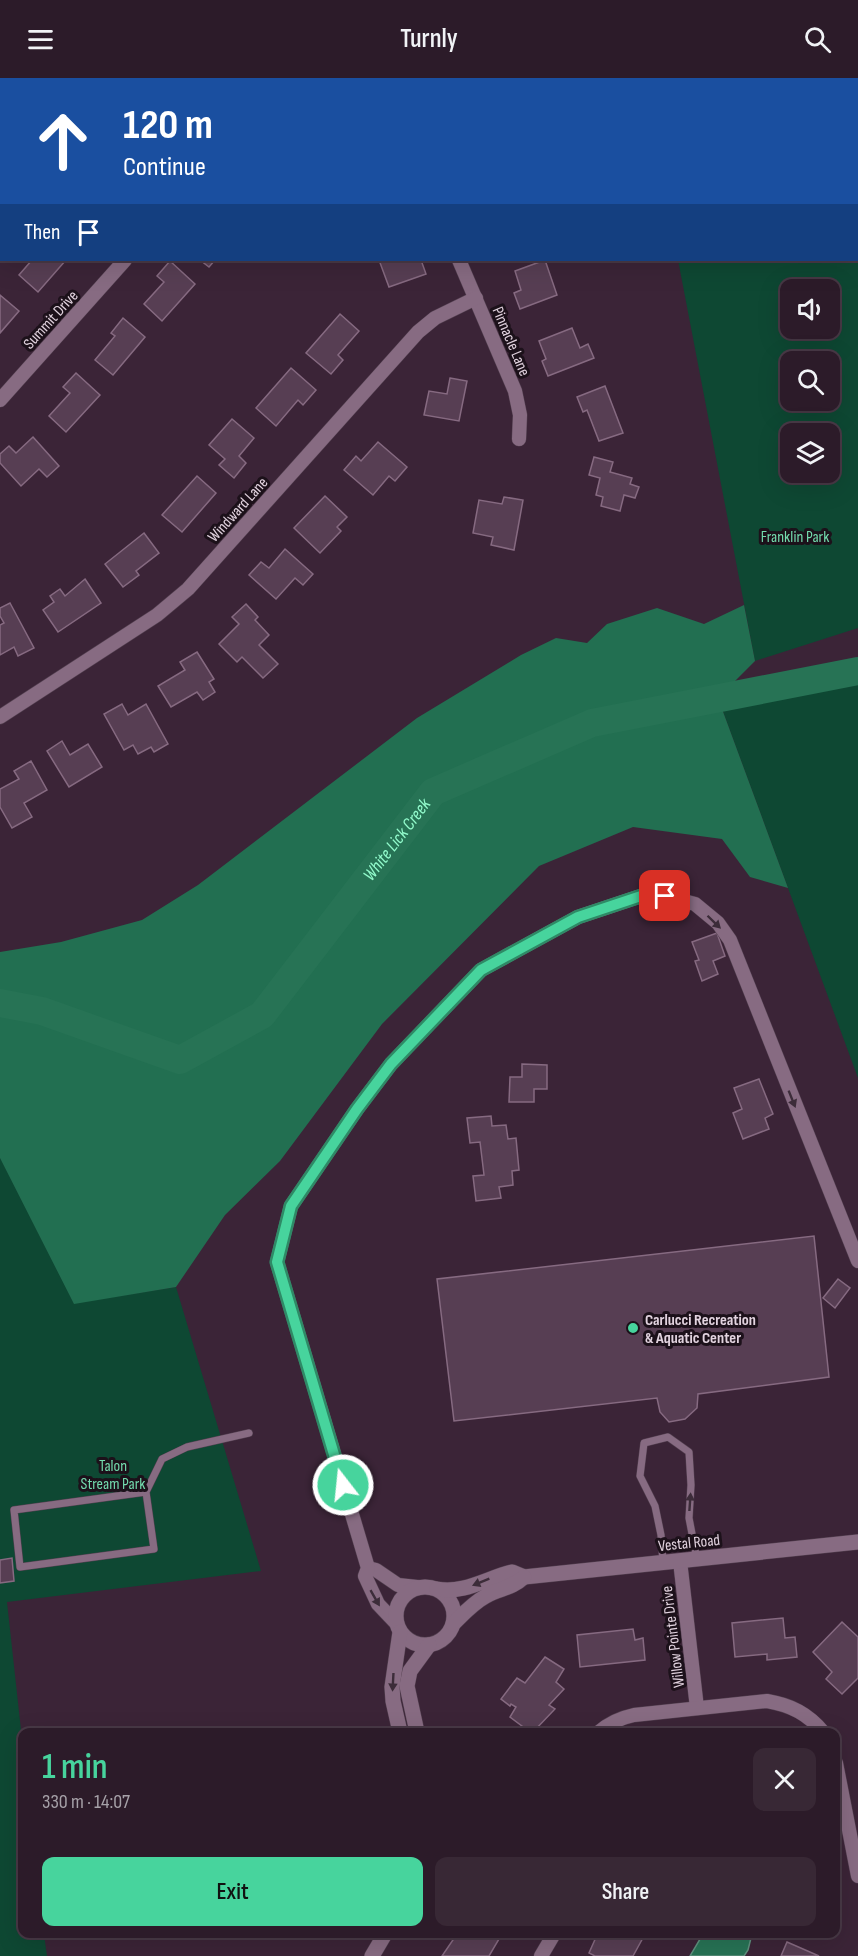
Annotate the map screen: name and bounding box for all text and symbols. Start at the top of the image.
icon: menu [24,23,57,56]
text: Turnly [400,23,458,55]
icon: search [801,23,834,56]
text: 120 m [123,100,213,151]
icon: ahead [24,102,102,180]
text: Continue [123,151,206,183]
icon: arrive [72,216,105,249]
text: Then [24,219,60,246]
map controls [780,279,840,483]
button: sound [780,279,840,339]
street label: Summit Drive [20,287,82,353]
street label: Pinnacle Lane [488,304,534,379]
button: search [780,351,840,411]
button: layers [780,423,840,483]
street label: Windward Lane [204,474,272,546]
park label: Franklin Park [761,528,829,547]
water label: White Lick Creek [359,793,436,885]
pin [639,870,690,921]
icon: arrive [648,879,681,912]
one-way arrow [707,914,721,928]
one-way arrow [788,1090,798,1108]
place label: Carlucci Recreation & Aquatic Center [645,1311,756,1348]
marker: Carlucci Recreation & Aquatic Center [626,1321,640,1335]
position arrow [311,1453,375,1517]
park label: Talon Stream Park [81,1457,145,1494]
one-way arrow [685,1493,695,1512]
street label: Vestal Road [657,1531,721,1556]
one-way arrow [472,1577,490,1587]
street label: Willow Pointe Drive [658,1585,689,1689]
one-way arrow [370,1590,381,1606]
one-way arrow [388,1673,398,1692]
text: 1 min [42,1746,107,1789]
button: close [753,1748,816,1811]
text: 330 m · 14:07 [42,1790,130,1814]
button: Exit [42,1857,423,1926]
button: Share [435,1857,816,1926]

